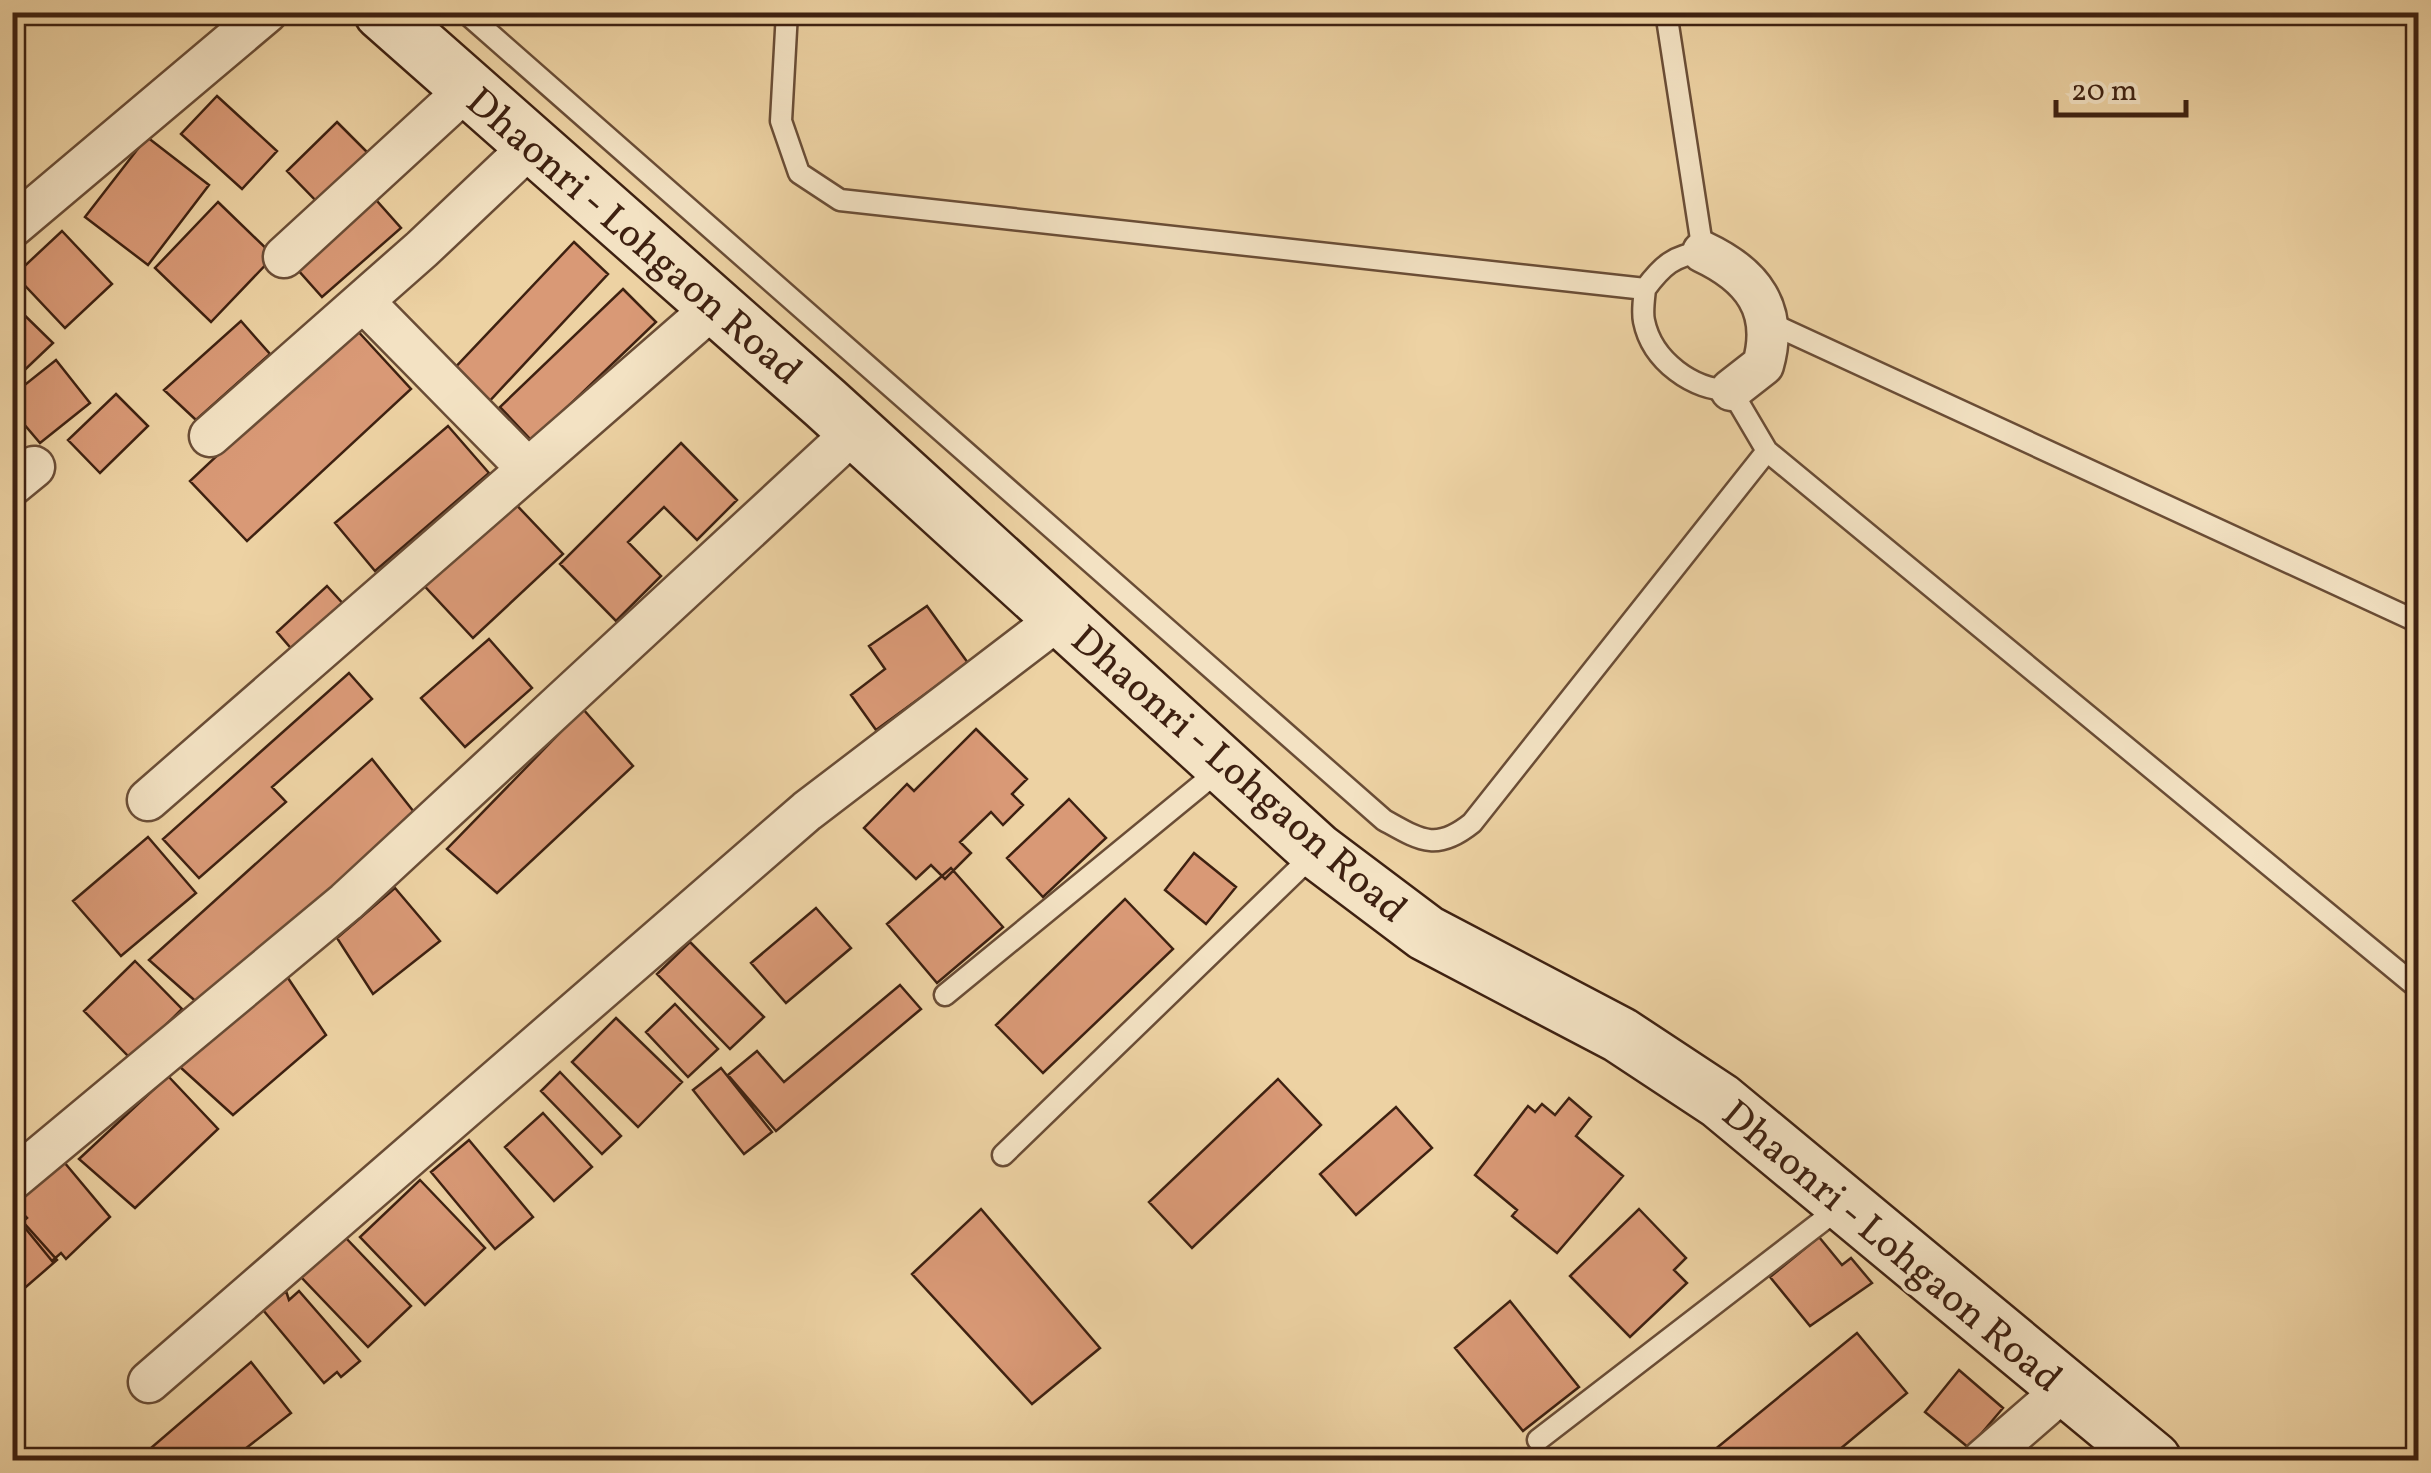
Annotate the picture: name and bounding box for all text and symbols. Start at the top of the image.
scale bar [2056,55,2186,117]
text: 20 m [2071,71,2137,113]
street label: Dhaonri - Lohgaon Road [452,76,813,400]
street label: Dhaonri - Lohgaon Road [1057,614,1418,938]
street label: Dhaonri - Lohgaon Road [1708,1089,2073,1407]

